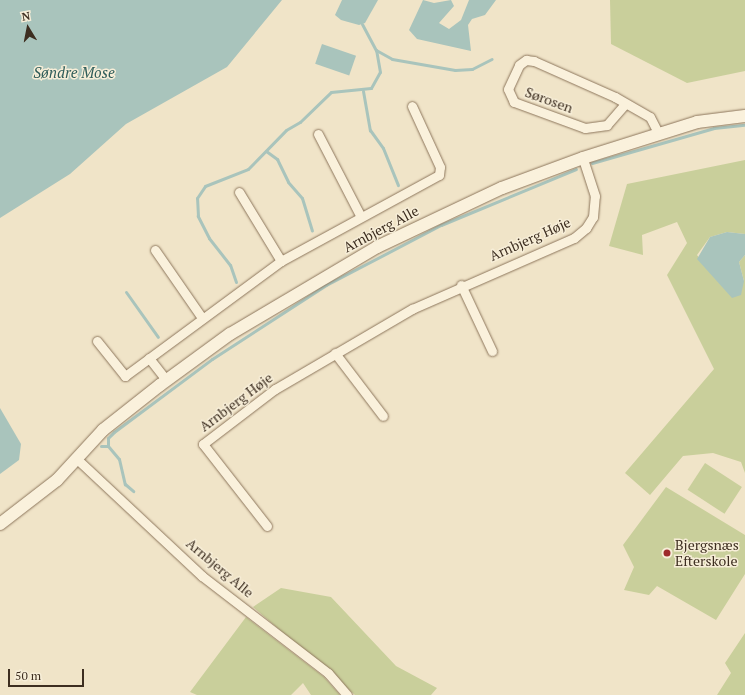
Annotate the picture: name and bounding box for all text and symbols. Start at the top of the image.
north arrow [8,8,48,48]
text: N [21,9,31,24]
water label: Søndre Mose [33,64,115,82]
street label: Sørosen [523,84,575,116]
street label: Arnbjerg Alle [340,202,422,256]
street label: Arnbjerg Høje [487,214,573,264]
street label: Arnbjerg Høje [196,369,276,435]
street label: Arnbjerg Alle [183,535,257,601]
place label: Bjergsnæs Efterskole [675,537,739,570]
marker: Bjergsnæs Efterskole [662,548,672,558]
scale bar [10,661,86,687]
text: 50 m [15,668,41,683]

